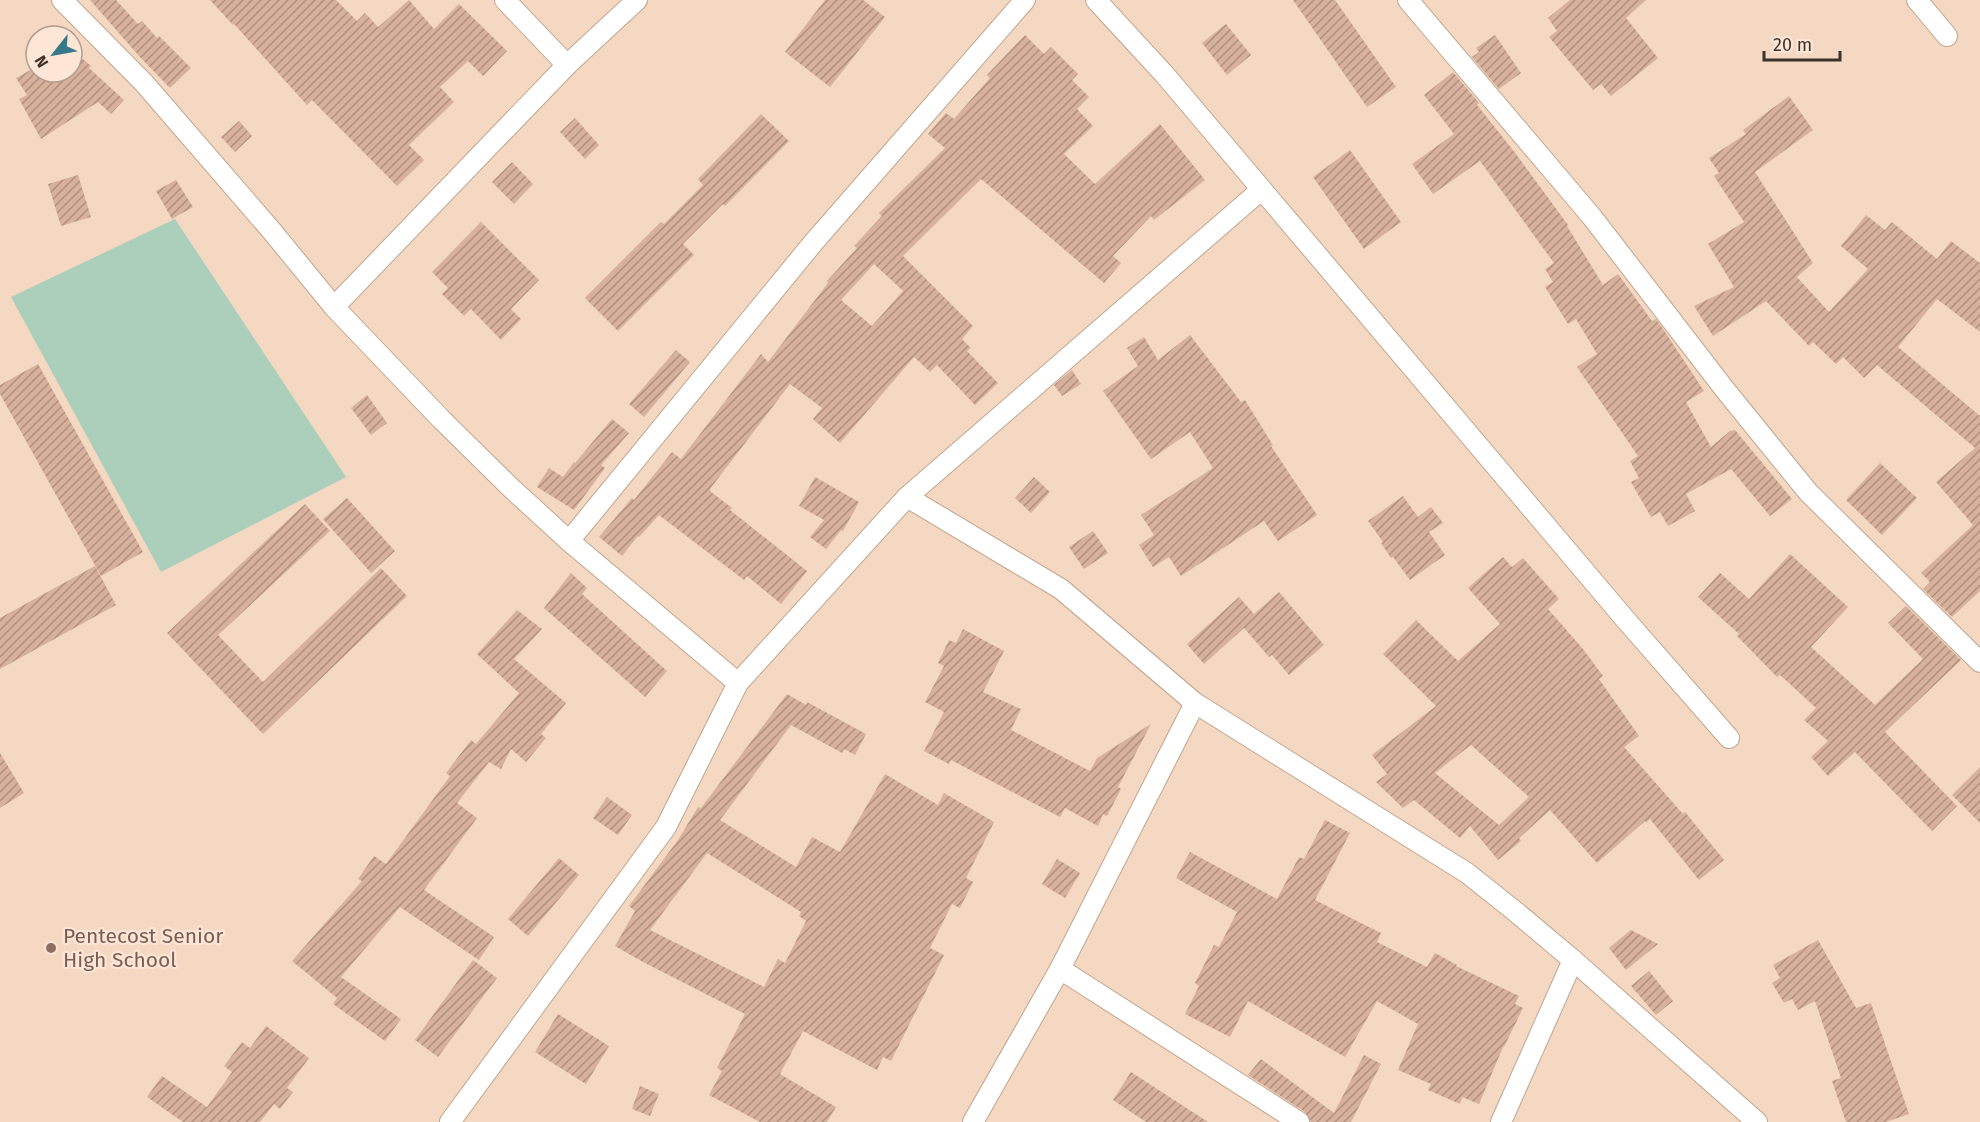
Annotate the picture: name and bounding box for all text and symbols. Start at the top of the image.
north arrow [24,24,84,84]
scale bar [1764,24,1840,62]
text: 20 m [1773,34,1812,56]
text: N [31,52,52,71]
place label: Pentecost Senior High School [63,923,223,973]
marker: Pentecost Senior High School [44,941,58,955]

